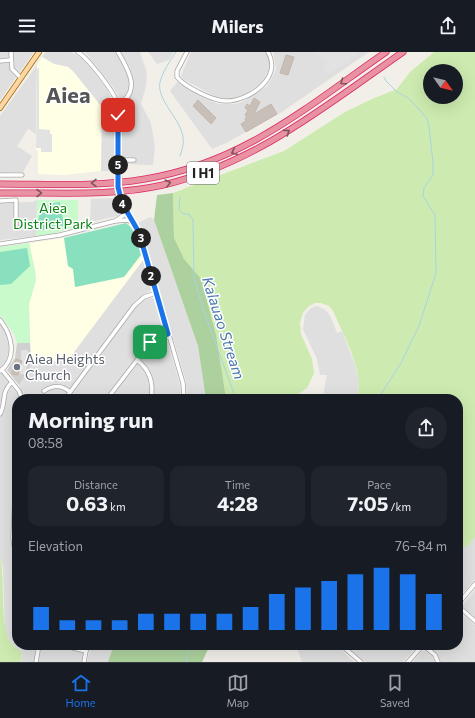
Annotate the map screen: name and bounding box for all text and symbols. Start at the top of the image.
icon: menu [16,15,38,37]
text: Milers [211,15,264,37]
icon: share [437,15,459,37]
north arrow [423,64,463,104]
map controls [423,64,463,104]
one-way arrow [340,77,347,85]
district label: Aiea [45,81,91,108]
pin [101,98,135,132]
icon: check [107,104,129,126]
one-way arrow [283,129,290,137]
one-way arrow [230,147,238,155]
pin: 5 [108,155,128,175]
text: 5 [115,158,121,171]
road number: I H1 [187,162,219,184]
one-way arrow [91,179,97,187]
one-way arrow [165,180,172,188]
one-way arrow [36,189,42,197]
pin: 4 [112,194,132,214]
text: 4 [119,197,125,210]
park label: Aiea District Park [13,199,93,232]
pin: 3 [131,228,151,248]
text: 3 [138,231,144,244]
pin: 2 [141,266,161,286]
text: 2 [148,269,154,282]
water label: Kalauao Stream [199,274,249,381]
pin [133,325,167,359]
icon: arrive [139,331,161,353]
place label: Aiea Heights Church [25,350,105,383]
marker: Aiea Heights Church [12,362,22,372]
text: Morning run [28,406,154,433]
button: share [405,407,447,449]
text: 08:58 [28,435,63,451]
text: Distance [74,478,118,491]
text: Time [225,478,250,491]
text: Pace [367,478,391,491]
text: 0.63 [66,491,108,515]
text: 4:28 [217,491,258,515]
text: 7:05 [347,491,389,515]
text: km [108,500,126,513]
text: /km [389,500,411,513]
text: Elevation [28,538,83,554]
text: 76–84 m [395,538,447,554]
tab: Home [65,672,96,709]
tab: Map [226,672,249,709]
tab: Saved [380,672,410,709]

